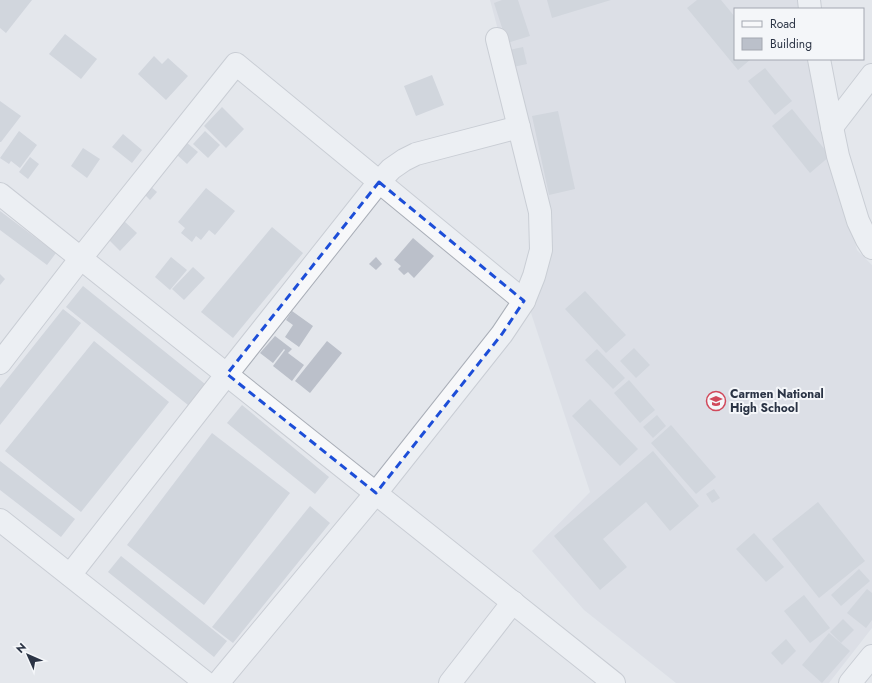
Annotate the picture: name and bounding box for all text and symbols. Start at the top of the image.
legend [734,8,864,60]
text: Road [770,15,796,33]
text: Building [770,35,812,53]
place label: Carmen National High School [730,385,824,417]
school or university icon: Carmen National High School [705,390,727,412]
north arrow [8,635,48,675]
text: N [12,639,30,657]

